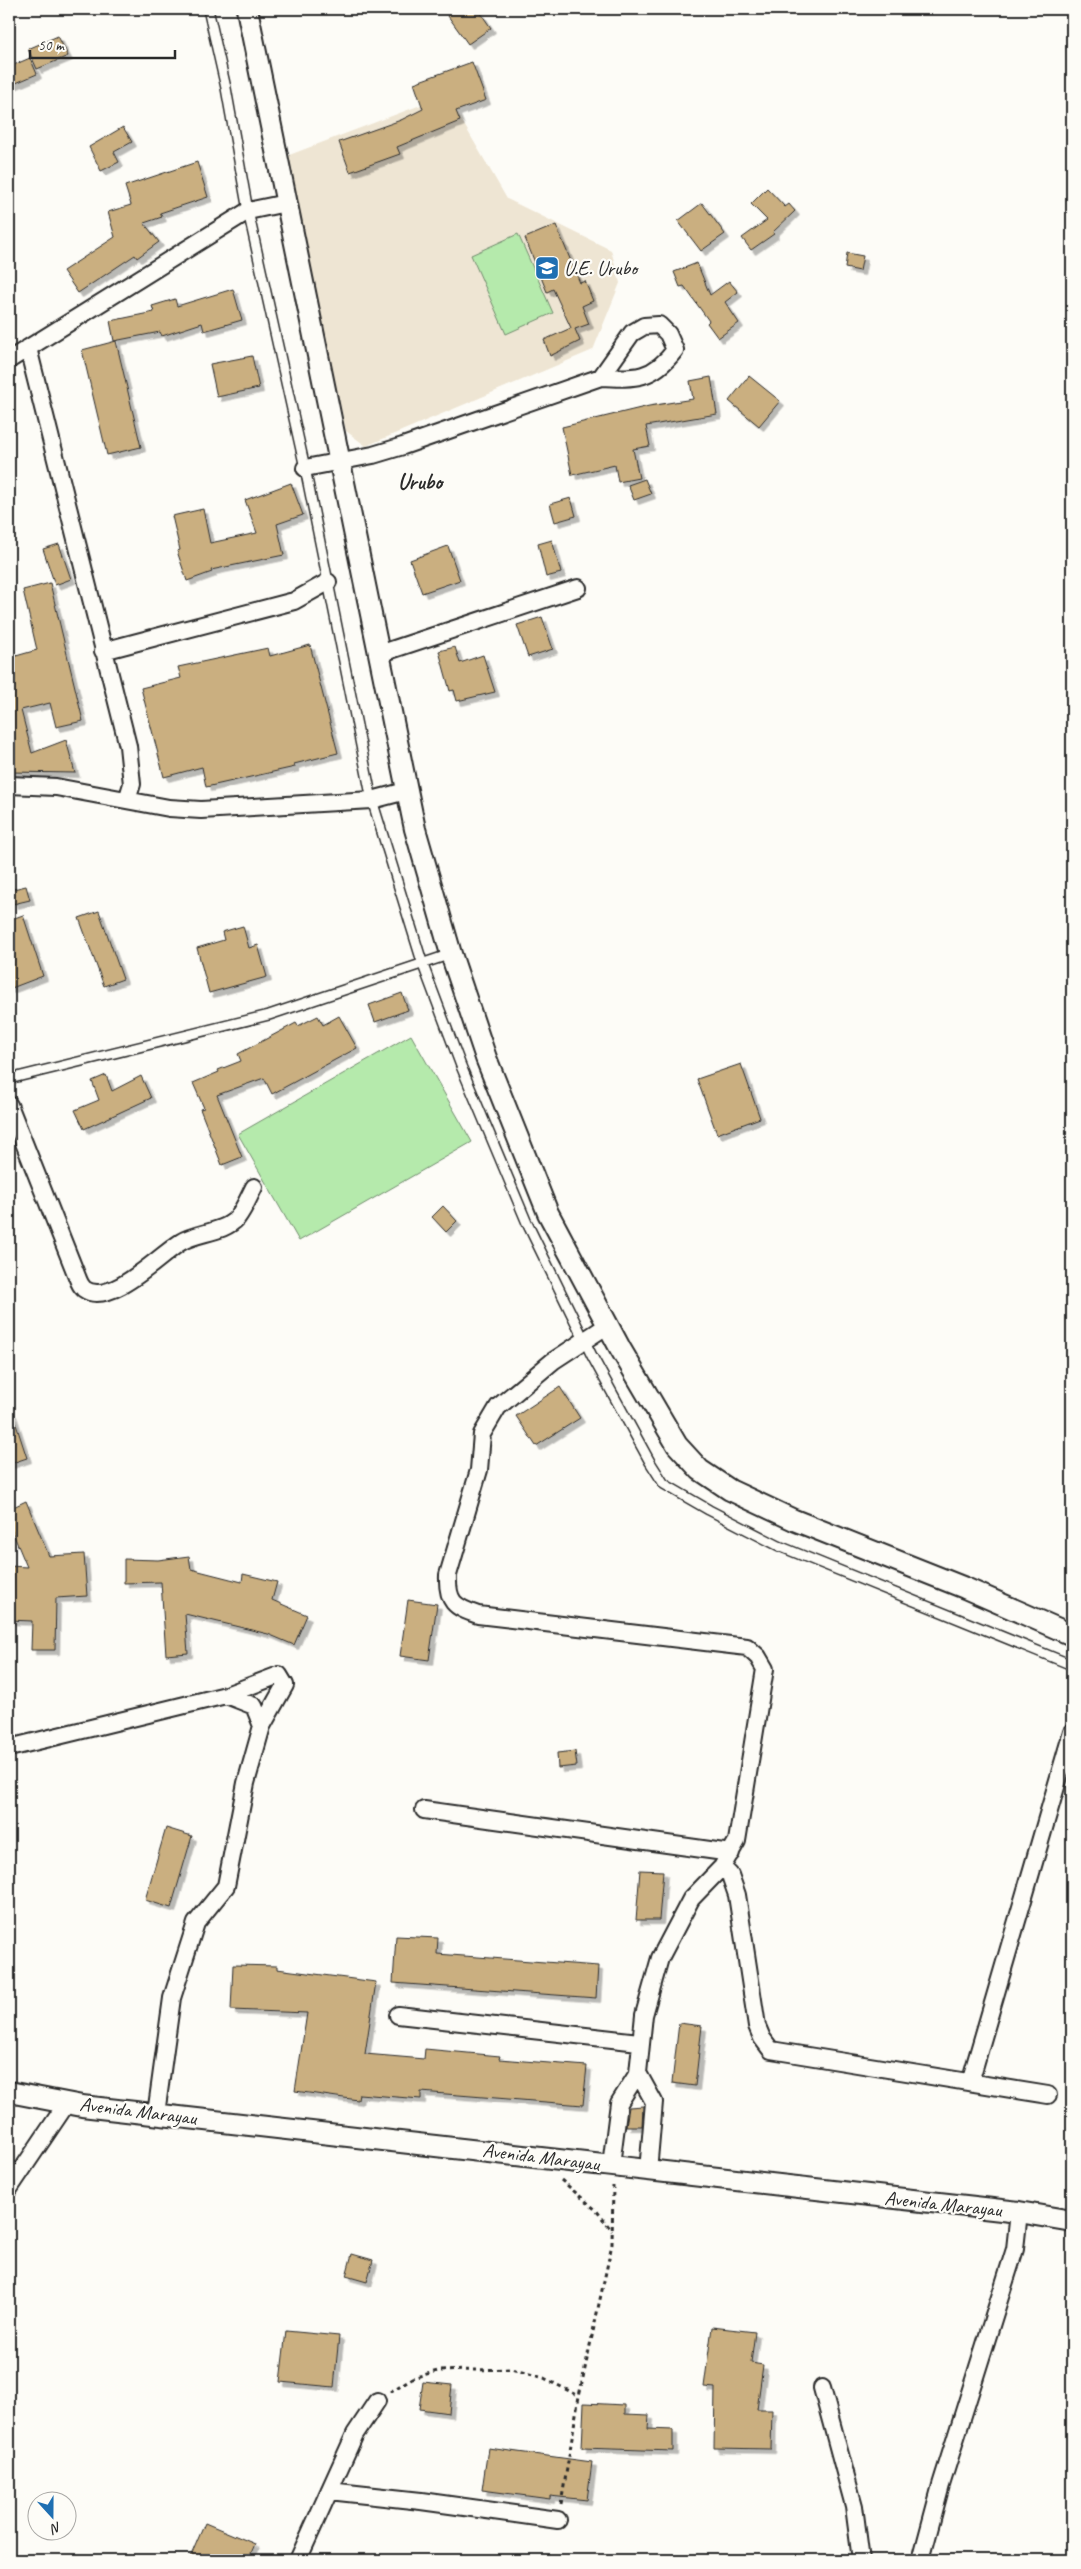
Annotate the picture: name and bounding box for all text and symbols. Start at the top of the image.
scale bar [30,28,175,60]
text: 50 m [38,36,65,55]
school or university icon: U.E. Urubo [534,255,560,281]
place label: U.E. Urubo [564,256,639,281]
district label: Urubo [398,468,444,496]
street label: Avenida Marayau [78,2091,199,2131]
street label: Avenida Marayau [481,2137,602,2177]
street label: Avenida Marayau [883,2185,1004,2223]
north arrow [28,2492,78,2542]
text: N [47,2518,64,2538]

